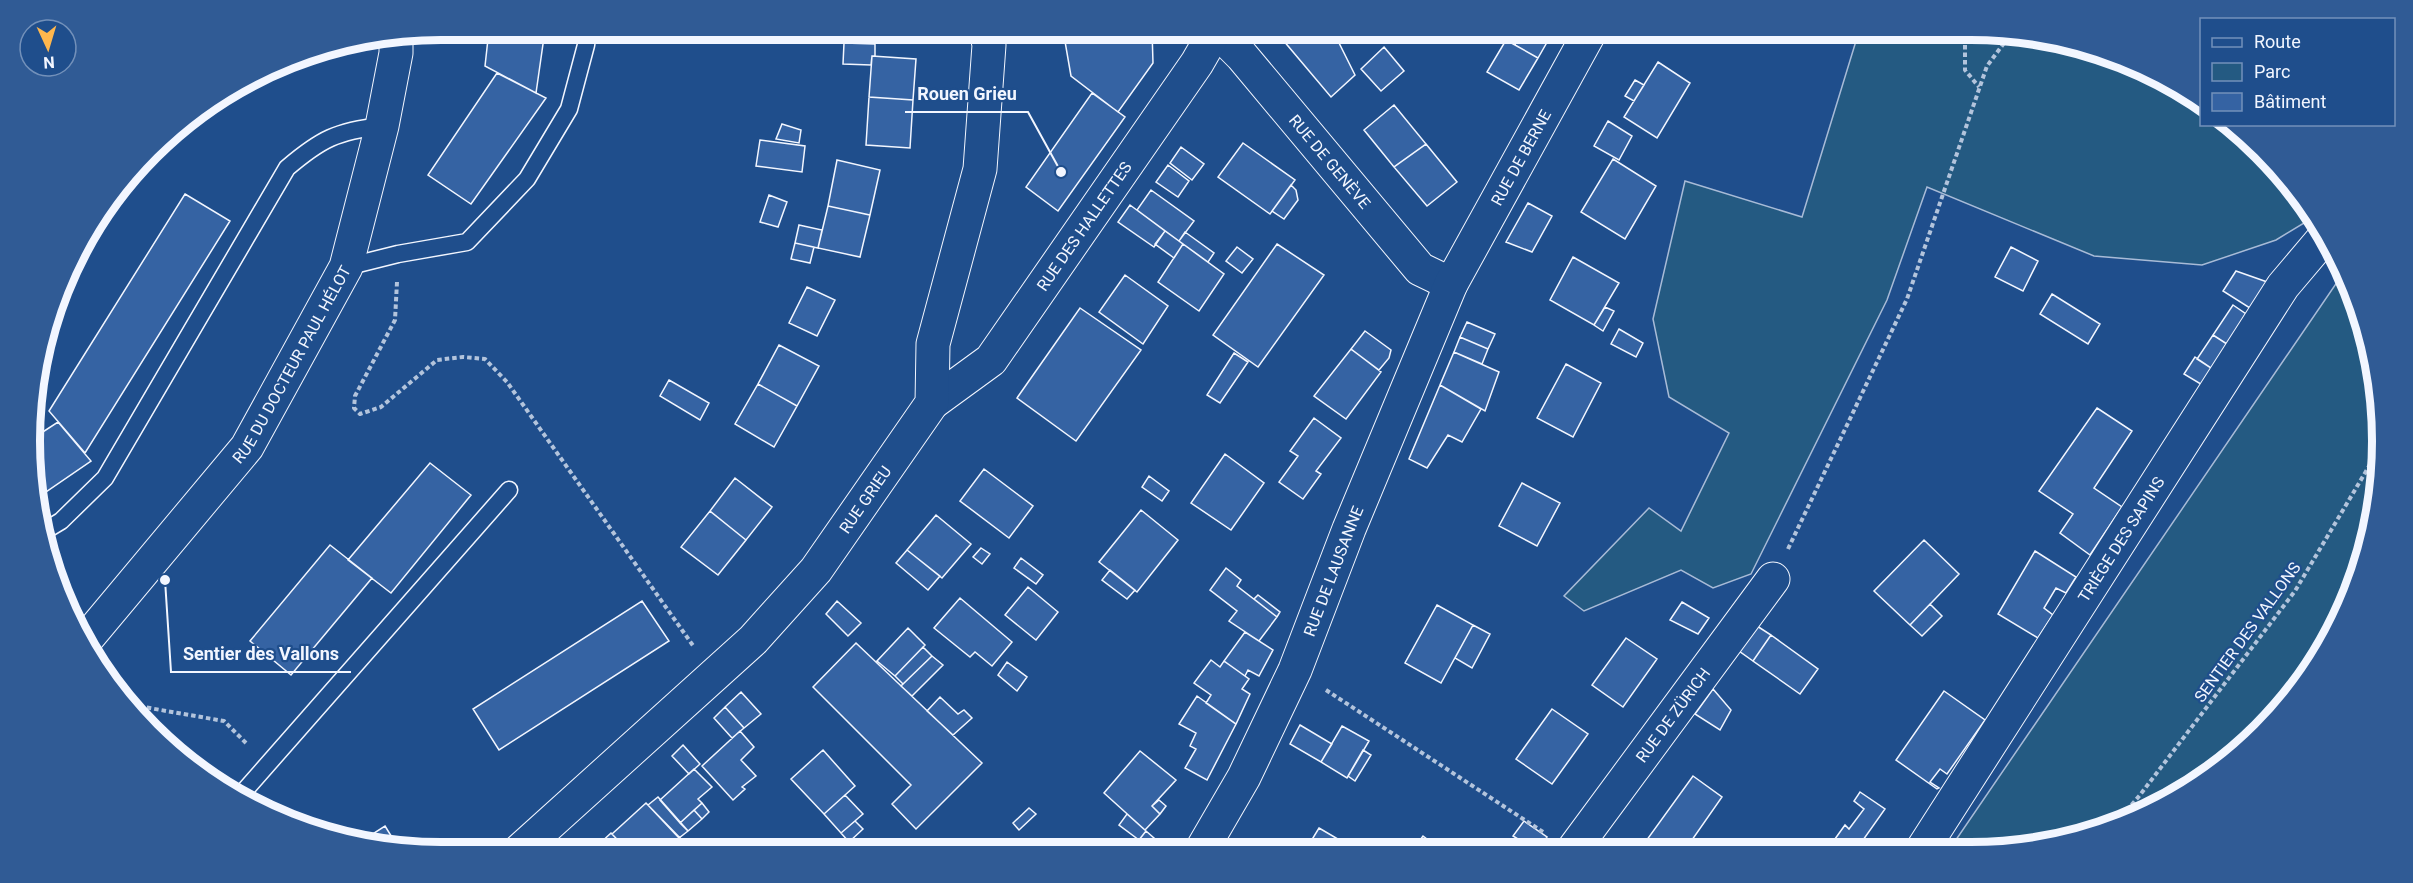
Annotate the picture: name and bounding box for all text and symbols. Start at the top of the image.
north arrow [18,18,78,78]
legend [2200,18,2395,126]
text: Route [2254,31,2301,52]
text: N [43,53,55,72]
text: Parc [2254,61,2290,82]
callout: Rouen Grieu [905,76,1028,112]
text: Rouen Grieu [917,83,1017,104]
text: Bâtiment [2254,91,2327,112]
street label: RUE DE BERNE [1487,107,1555,209]
street label: RUE DE GENÈVE [1285,111,1374,212]
street label: RUE DES HALLETTES [1033,158,1136,294]
street label: RUE DU DOCTEUR PAUL HÉLOT [228,262,355,467]
street label: RUE GRIEU [835,462,895,537]
street label: TRIÈGE DES SAPINS [2074,473,2168,606]
street label: RUE DE LAUSANNE [1300,503,1367,639]
street label: SENTIER DES VALLONS [2190,559,2305,706]
callout: Sentier des Vallons [171,636,351,672]
text: Sentier des Vallons [183,643,339,664]
street label: RUE DE ZÜRICH [1632,664,1714,766]

